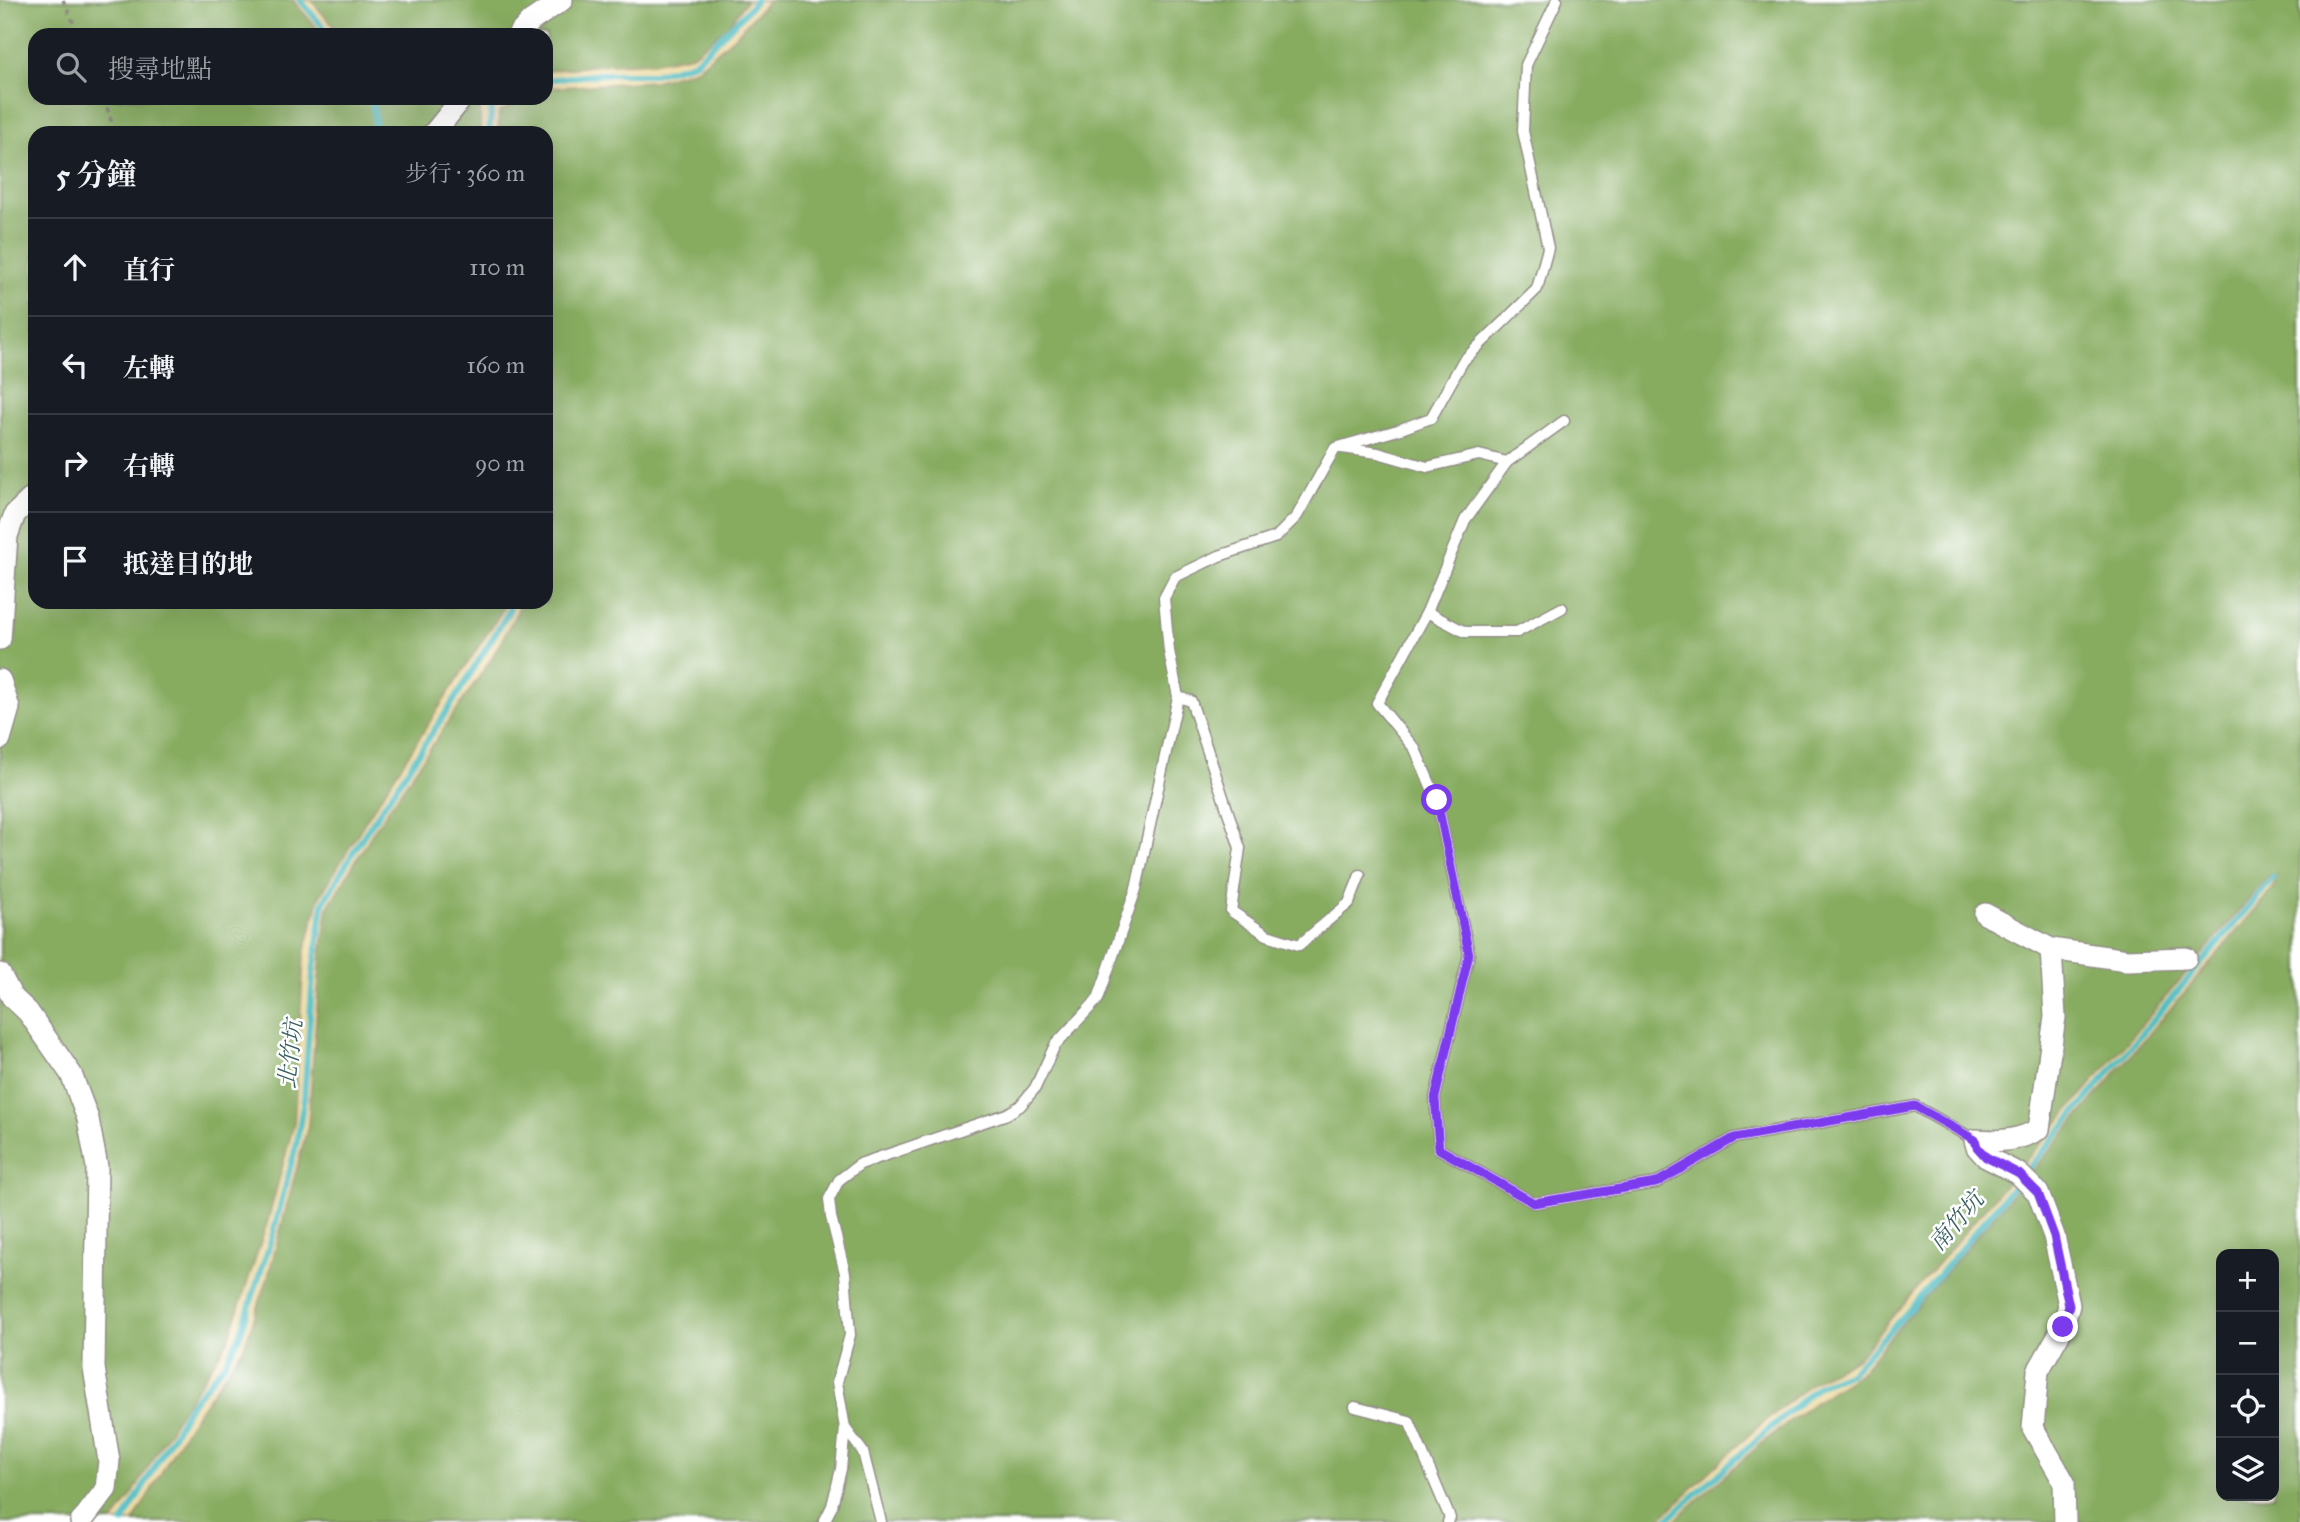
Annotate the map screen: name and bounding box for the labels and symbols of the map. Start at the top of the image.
route start [1421,784,1452,815]
water label: 北竹坑 [272,1015,308,1090]
water label: 南竹坑 [1923,1184,1991,1256]
route end [2047,1311,2078,1342]

